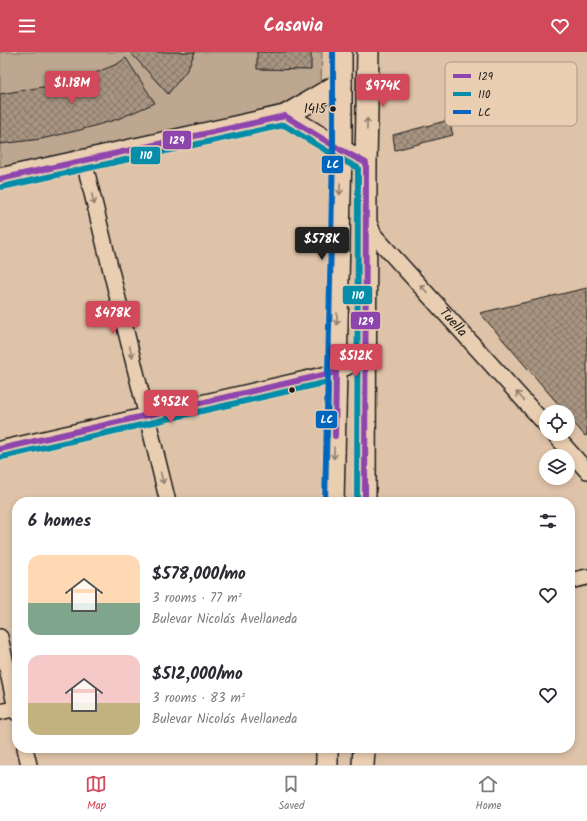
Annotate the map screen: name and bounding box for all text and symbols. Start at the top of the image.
text: Casavia [264,12,323,41]
icon: menu [16,15,38,37]
icon: heart [549,15,571,37]
legend [445,62,577,126]
text: 129 [478,68,494,86]
pin: $1.18M [39,71,105,105]
text: $1.18M [54,73,90,94]
pin: $974K [355,74,411,108]
text: $974K [365,76,401,97]
text: 110 [478,86,491,104]
place label: 1415 [304,99,327,120]
marker: 1415 [328,104,338,114]
text: LC [478,104,491,122]
one-way arrow [363,118,371,131]
line badge: 129 [162,130,192,150]
text: 129 [169,132,185,150]
line badge: 110 [130,146,161,165]
text: 110 [140,147,152,165]
line badge: LC [321,155,344,174]
text: LC [327,156,340,174]
one-way arrow [336,182,344,195]
one-way arrow [90,192,97,205]
pin: $578K [294,227,350,261]
text: $578K [304,229,340,250]
one-way arrow [419,284,428,295]
line badge: 110 [342,285,373,305]
text: 110 [352,287,364,305]
pin: $478K [85,301,141,335]
street label: Tuella [434,302,473,342]
text: $478K [95,303,131,324]
line badge: 129 [350,311,381,330]
one-way arrow [333,312,341,325]
text: 129 [358,313,374,331]
pin: $512K [328,344,384,378]
one-way arrow [128,345,135,358]
text: $512K [339,346,373,367]
unlabelled marker [287,385,297,395]
pin: $952K [143,390,199,424]
text: $952K [153,392,189,413]
one-way arrow [516,392,525,402]
map controls [539,405,575,485]
button: locate [539,405,575,441]
line badge: LC [315,410,338,429]
text: LC [321,411,334,429]
one-way arrow [330,446,338,459]
button: layers [539,449,575,485]
one-way arrow [159,471,167,484]
text: 6 homes [28,508,91,535]
icon: filters [537,510,559,532]
text: $578,000/mo [152,561,246,588]
icon: home [60,571,108,619]
icon: heart [537,584,559,606]
text: 3 rooms · 77 m² [152,588,242,609]
text: Bulevar Nicolás Avellaneda [152,609,297,630]
text: $512,000/mo [152,661,243,688]
icon: home [60,671,108,719]
icon: heart [537,684,559,706]
text: 3 rooms · 83 m² [152,688,245,709]
text: Bulevar Nicolás Avellaneda [152,709,297,730]
tab: Map [85,773,107,815]
tab: Saved [278,773,305,815]
tab: Home [475,773,502,815]

